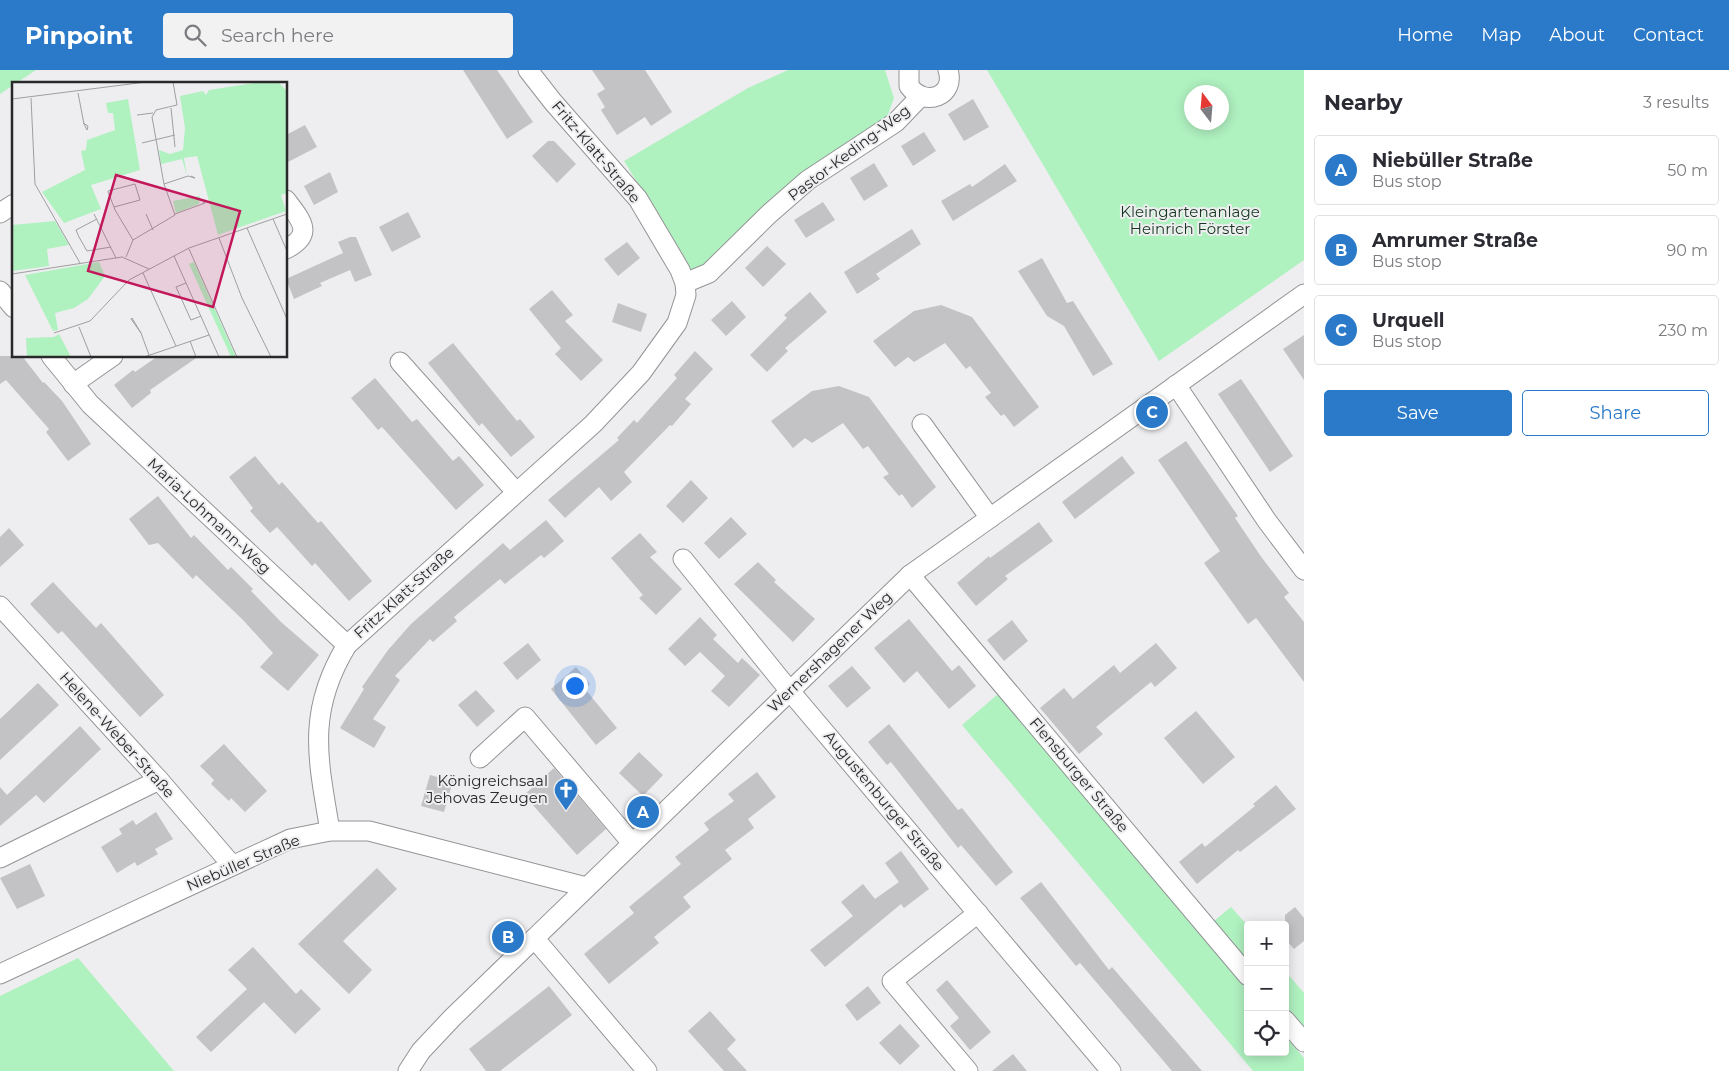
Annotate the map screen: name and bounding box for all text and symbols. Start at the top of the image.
search box [163,13,513,58]
text: Pinpoint [25,21,133,50]
icon: search [181,21,209,49]
text: Search here [221,24,334,47]
text: Home [1397,24,1453,46]
text: Map [1481,24,1521,46]
text: About [1549,24,1605,46]
text: Contact [1633,24,1704,46]
inset map [12,82,288,358]
north arrow [1184,85,1229,130]
text: Nearby [1324,90,1403,115]
text: 3 results [1643,93,1709,112]
street label: Fritz-Klatt-Straße [548,97,645,207]
street label: Pastor-Keding-Weg [784,100,914,205]
text: Niebüller Straße [1372,149,1533,172]
text: A [1335,161,1347,180]
text: 50 m [1667,161,1708,180]
text: Bus stop [1372,172,1442,191]
park label: Kleingartenanlage Heinrich Förster [1120,202,1260,238]
text: Amrumer Straße [1372,229,1538,252]
text: B [1335,241,1347,260]
text: 90 m [1666,241,1708,260]
text: Bus stop [1372,252,1442,271]
text: Urquell [1372,309,1445,332]
text: C [1335,321,1347,340]
text: 230 m [1658,321,1708,340]
text: Bus stop [1372,332,1442,351]
button: Save [1324,390,1512,436]
button: Share [1522,390,1709,436]
pin: C [1136,393,1168,431]
street label: Maria-Lohmann-Weg [144,454,275,578]
street label: Fritz-Klatt-Straße [350,543,458,642]
street label: Wernershagener Weg [763,587,896,716]
street label: Helene-Weber-Straße [56,668,179,802]
your location [562,673,588,699]
street label: Flensburger Straße [1026,713,1133,836]
street label: Augustenburger Straße [820,727,949,875]
place label: Königreichsaal Jehovas Zeugen [425,771,548,807]
church icon: Königreichsaal Jehovas Zeugen [553,777,579,811]
pin: A [627,793,659,831]
street label: Niebüller Straße [183,830,302,895]
pin: B [492,918,524,956]
map controls [1244,921,1289,1056]
button: + [1244,921,1289,966]
button: − [1244,966,1289,1011]
button: locate [1244,1011,1289,1056]

